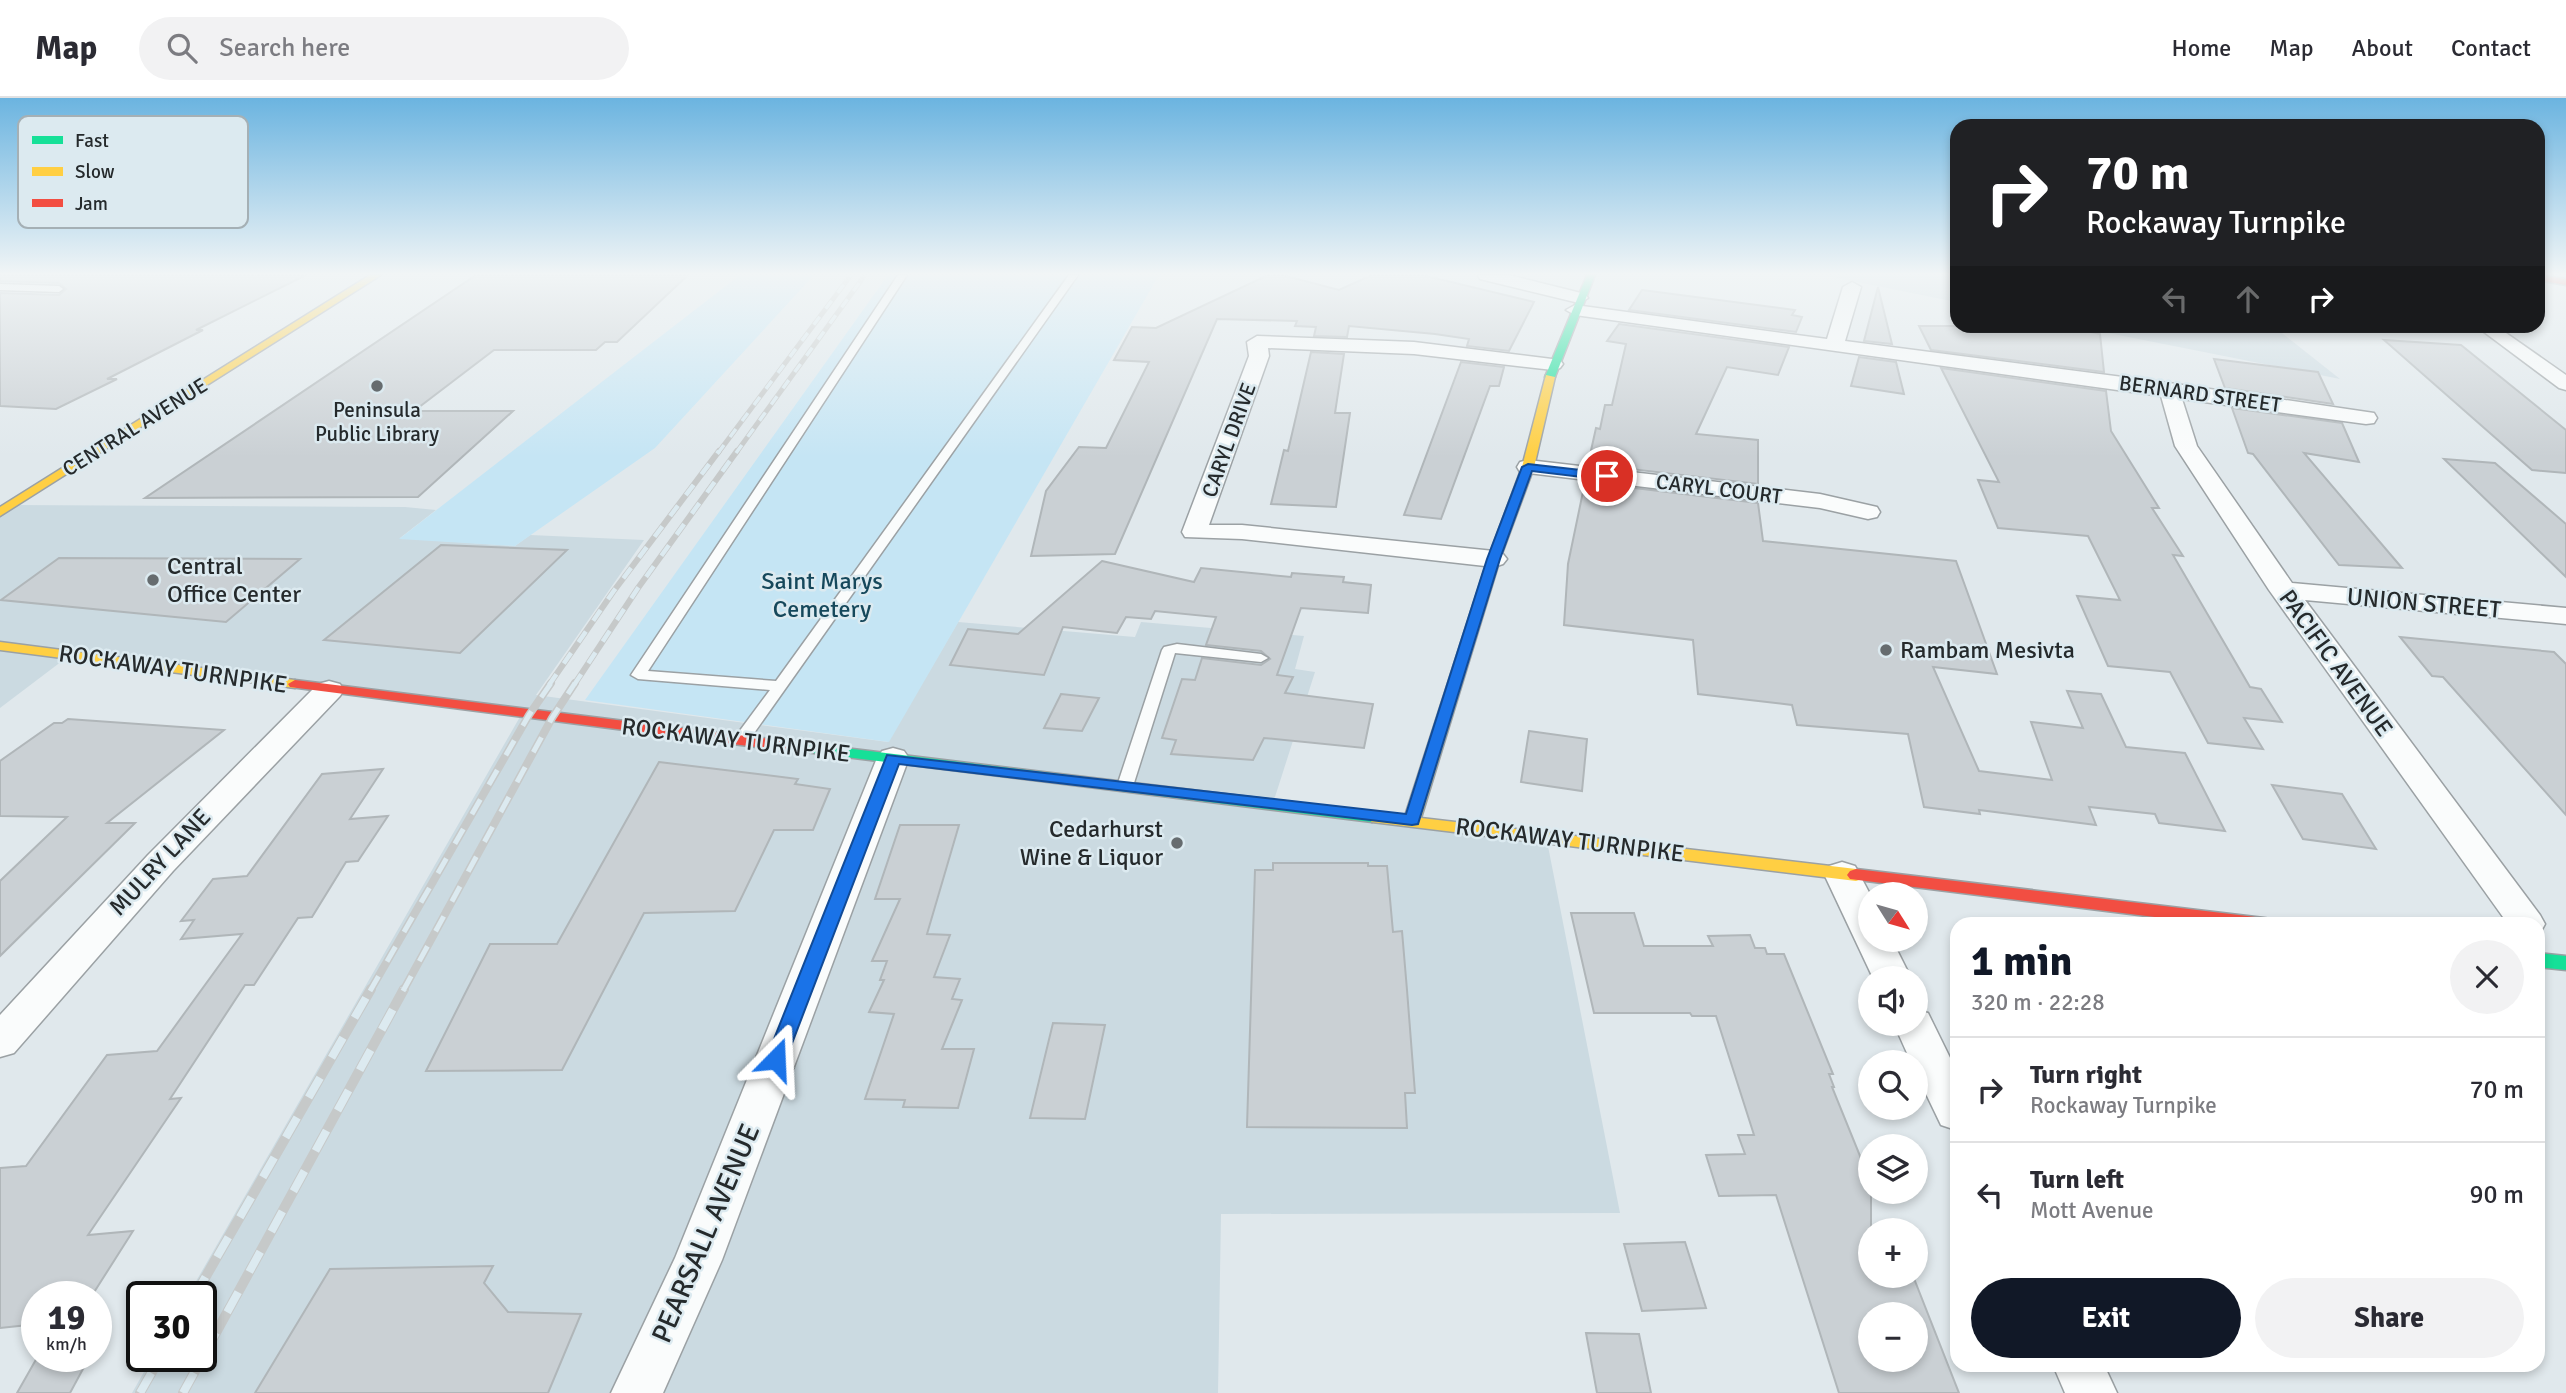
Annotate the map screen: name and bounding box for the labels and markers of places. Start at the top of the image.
marker: Peninsula Public Library [369,378,385,394]
place label: Peninsula Public Library [315,397,439,447]
pin [1577,446,1637,506]
place label: Central Office Center [167,551,301,609]
marker: Central Office Center [145,572,161,588]
place label: Rambam Mesivta [1900,635,2075,665]
marker: Rambam Mesivta [1878,642,1894,658]
place label: Cedarhurst Wine & Liquor [1020,814,1163,872]
marker: Cedarhurst Wine & Liquor [1169,835,1185,851]

